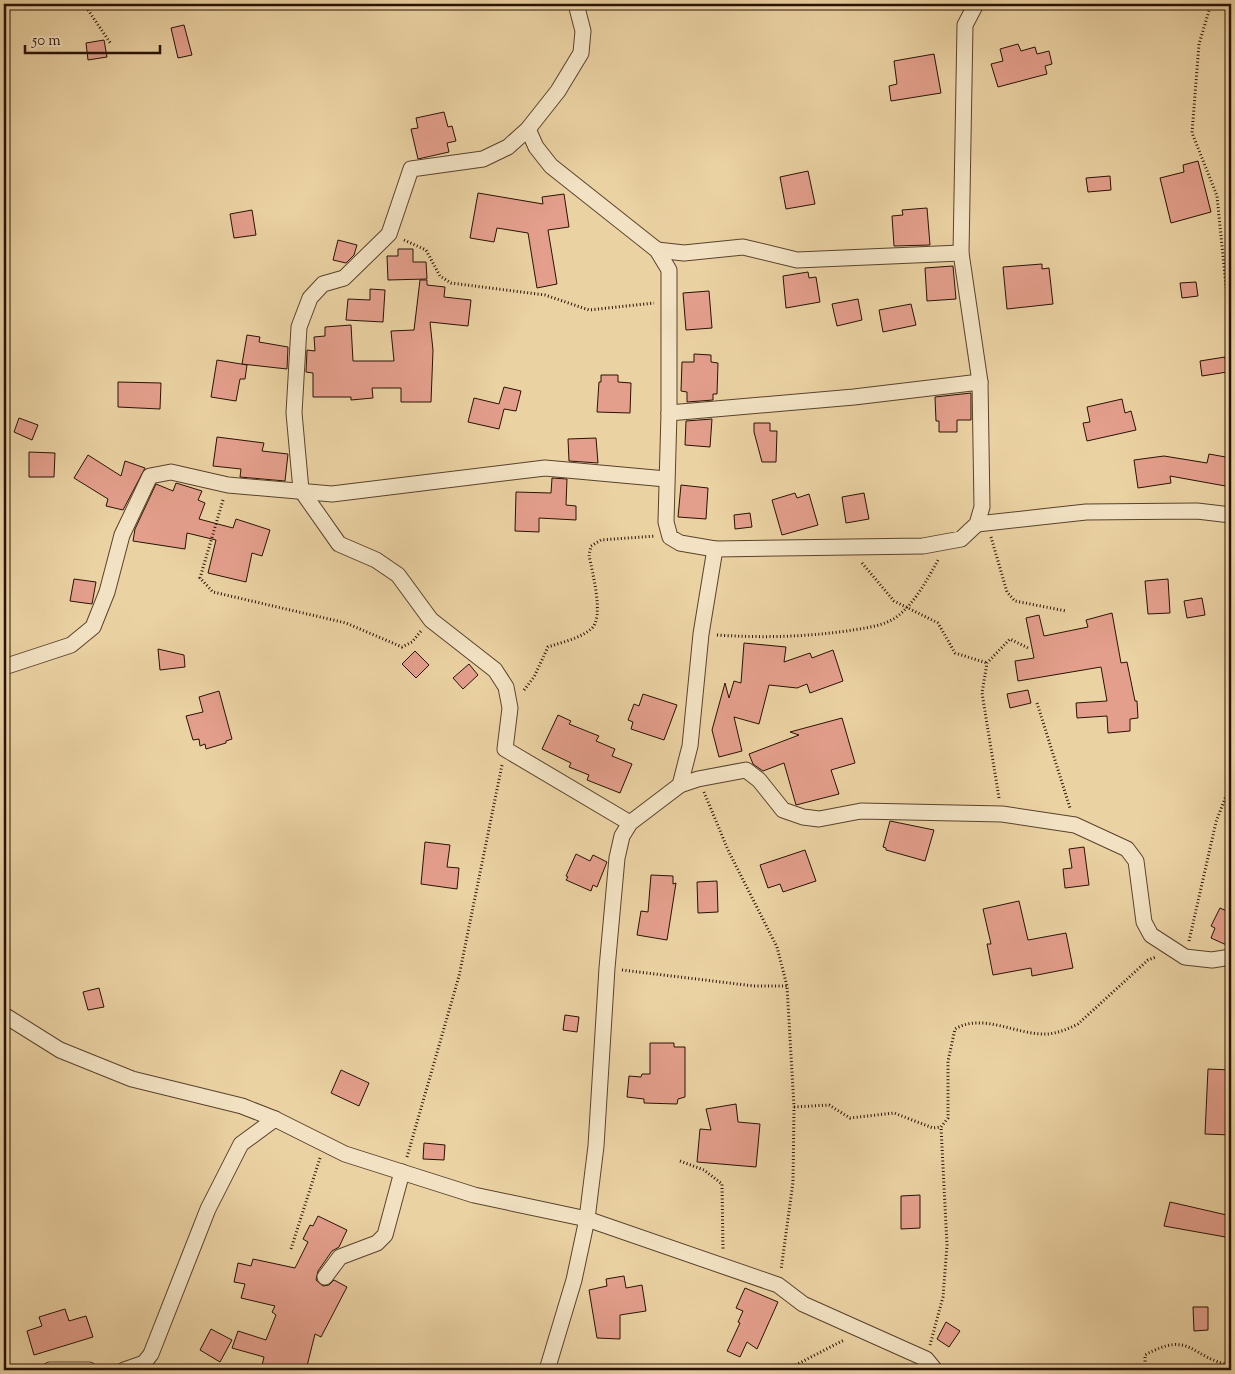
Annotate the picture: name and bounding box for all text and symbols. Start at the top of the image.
scale bar [25,22,160,54]
text: 50 m [31,31,61,52]

